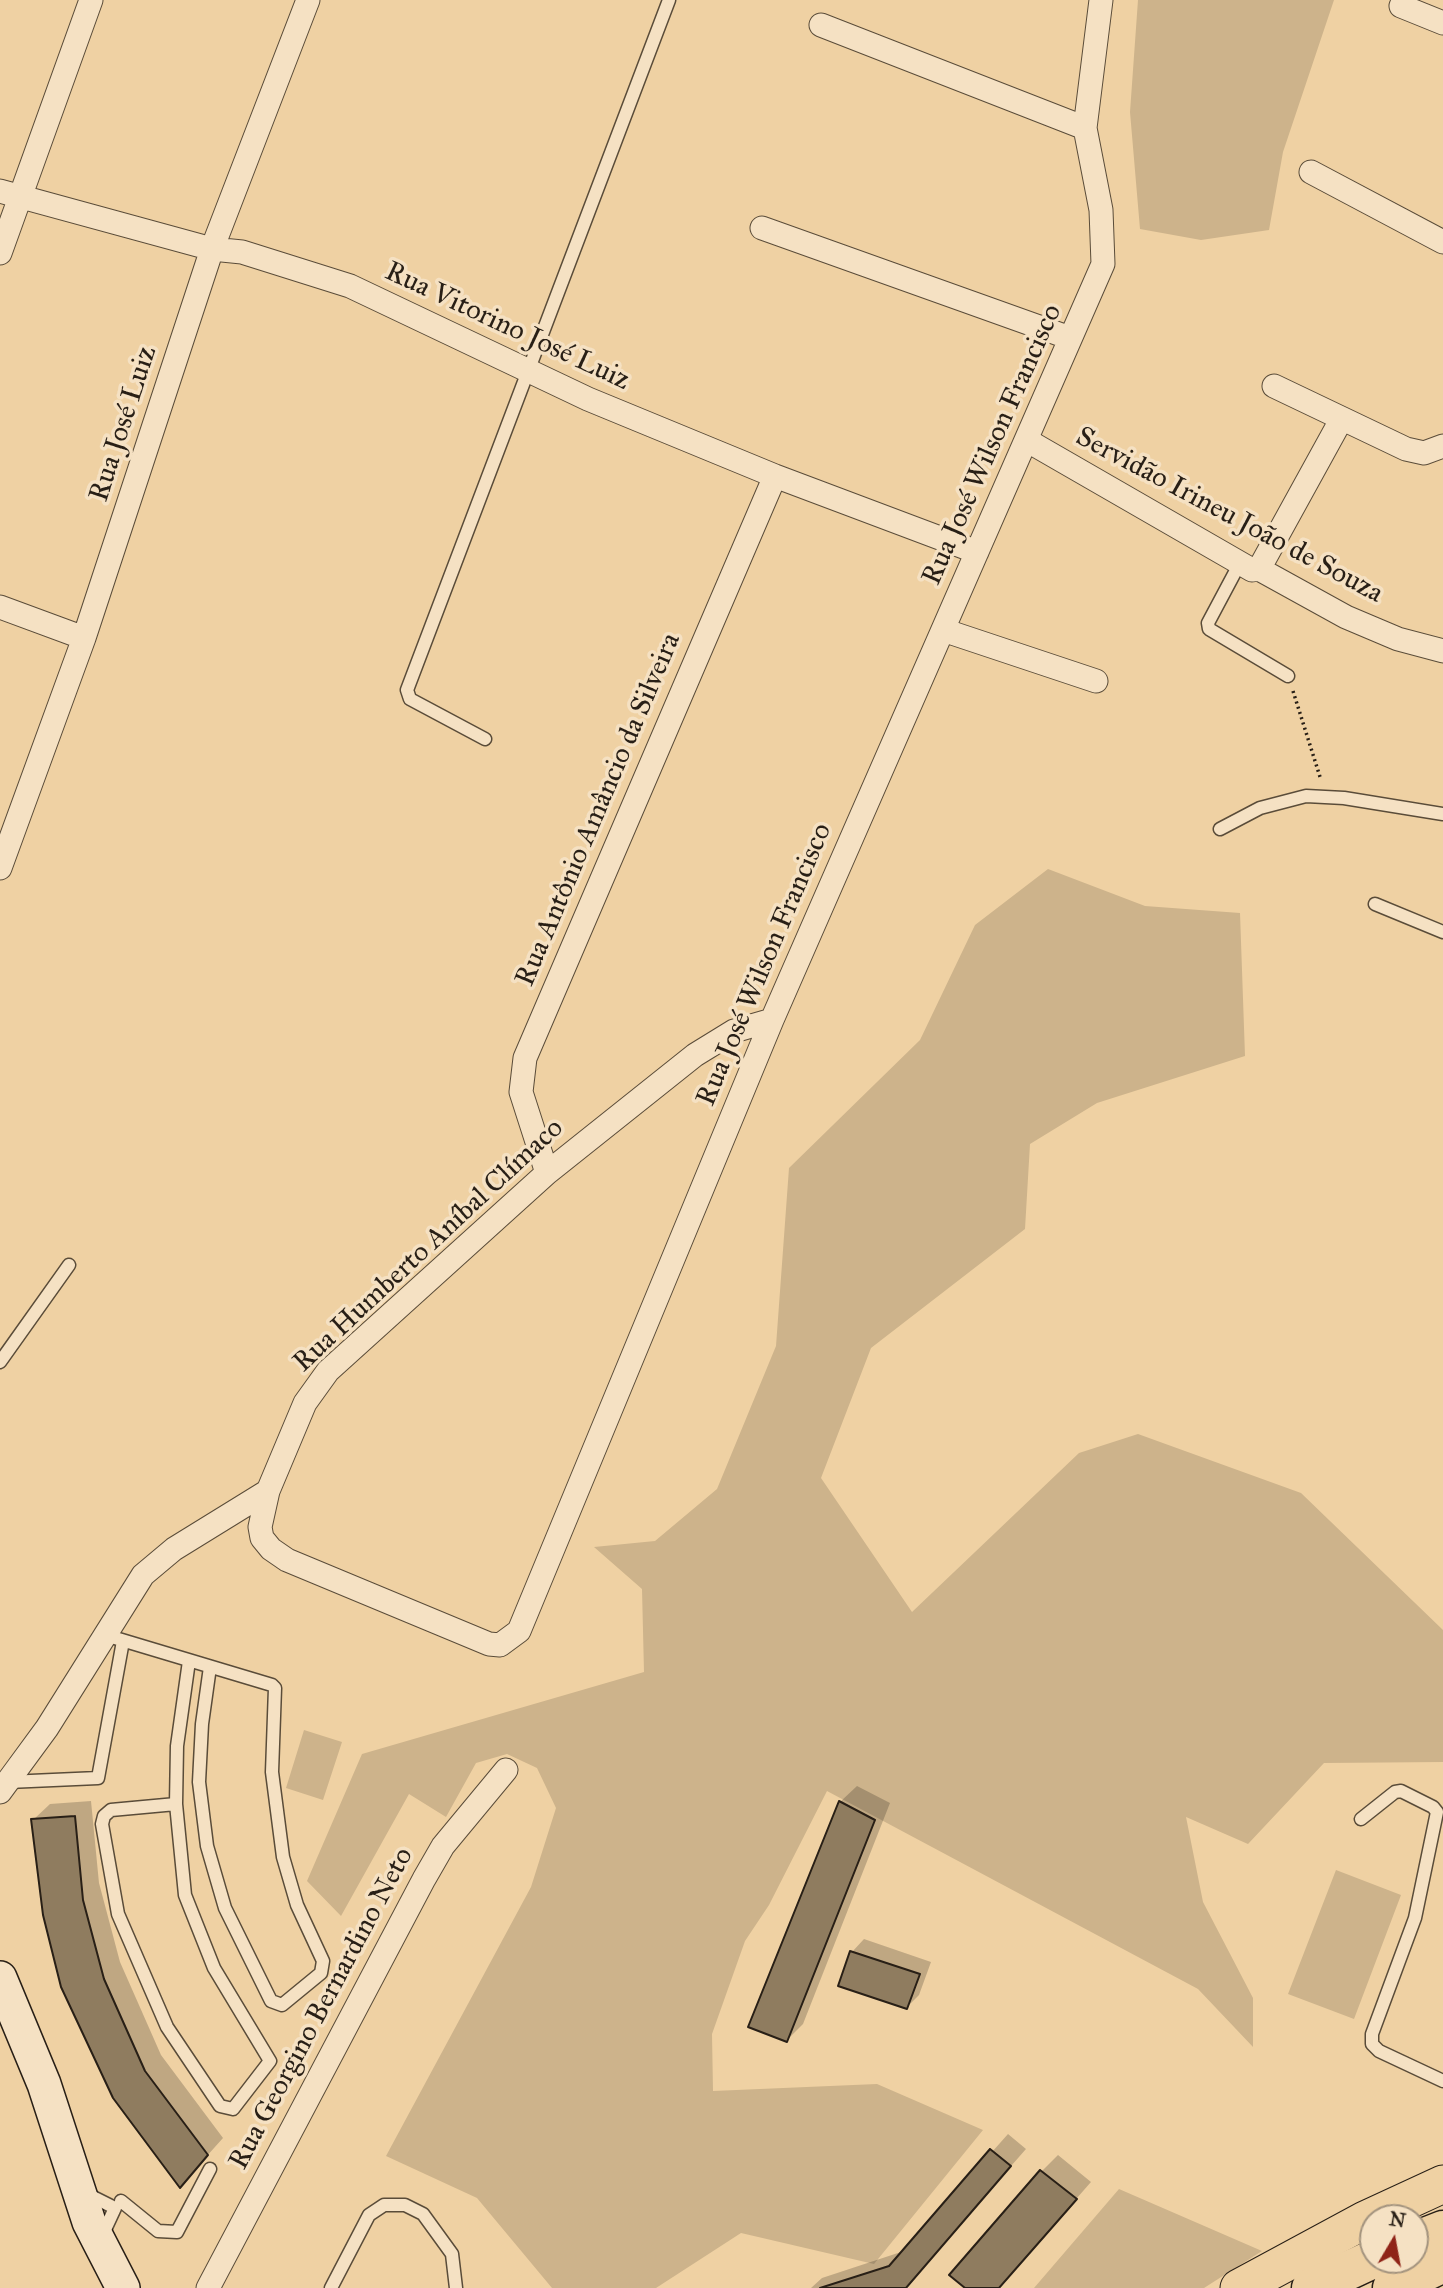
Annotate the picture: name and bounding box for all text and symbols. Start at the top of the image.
street label: Rua Vitorino José Luiz [379,256,635,398]
street label: Rua José Wilson Francisco [916,299,1070,591]
street label: Rua José Luiz [83,342,165,506]
street label: Servidão Irineu João de Souza [1070,421,1388,611]
street label: Rua Antônio Amâncio da Silveira [509,628,689,992]
street label: Rua José Wilson Francisco [690,819,840,1111]
street label: Rua Humberto Aníbal Clímaco [287,1112,571,1380]
street label: Rua Georgino Bernardino Neto [223,1842,421,2176]
north arrow [1359,2204,1429,2274]
text: N [1387,2207,1407,2233]

